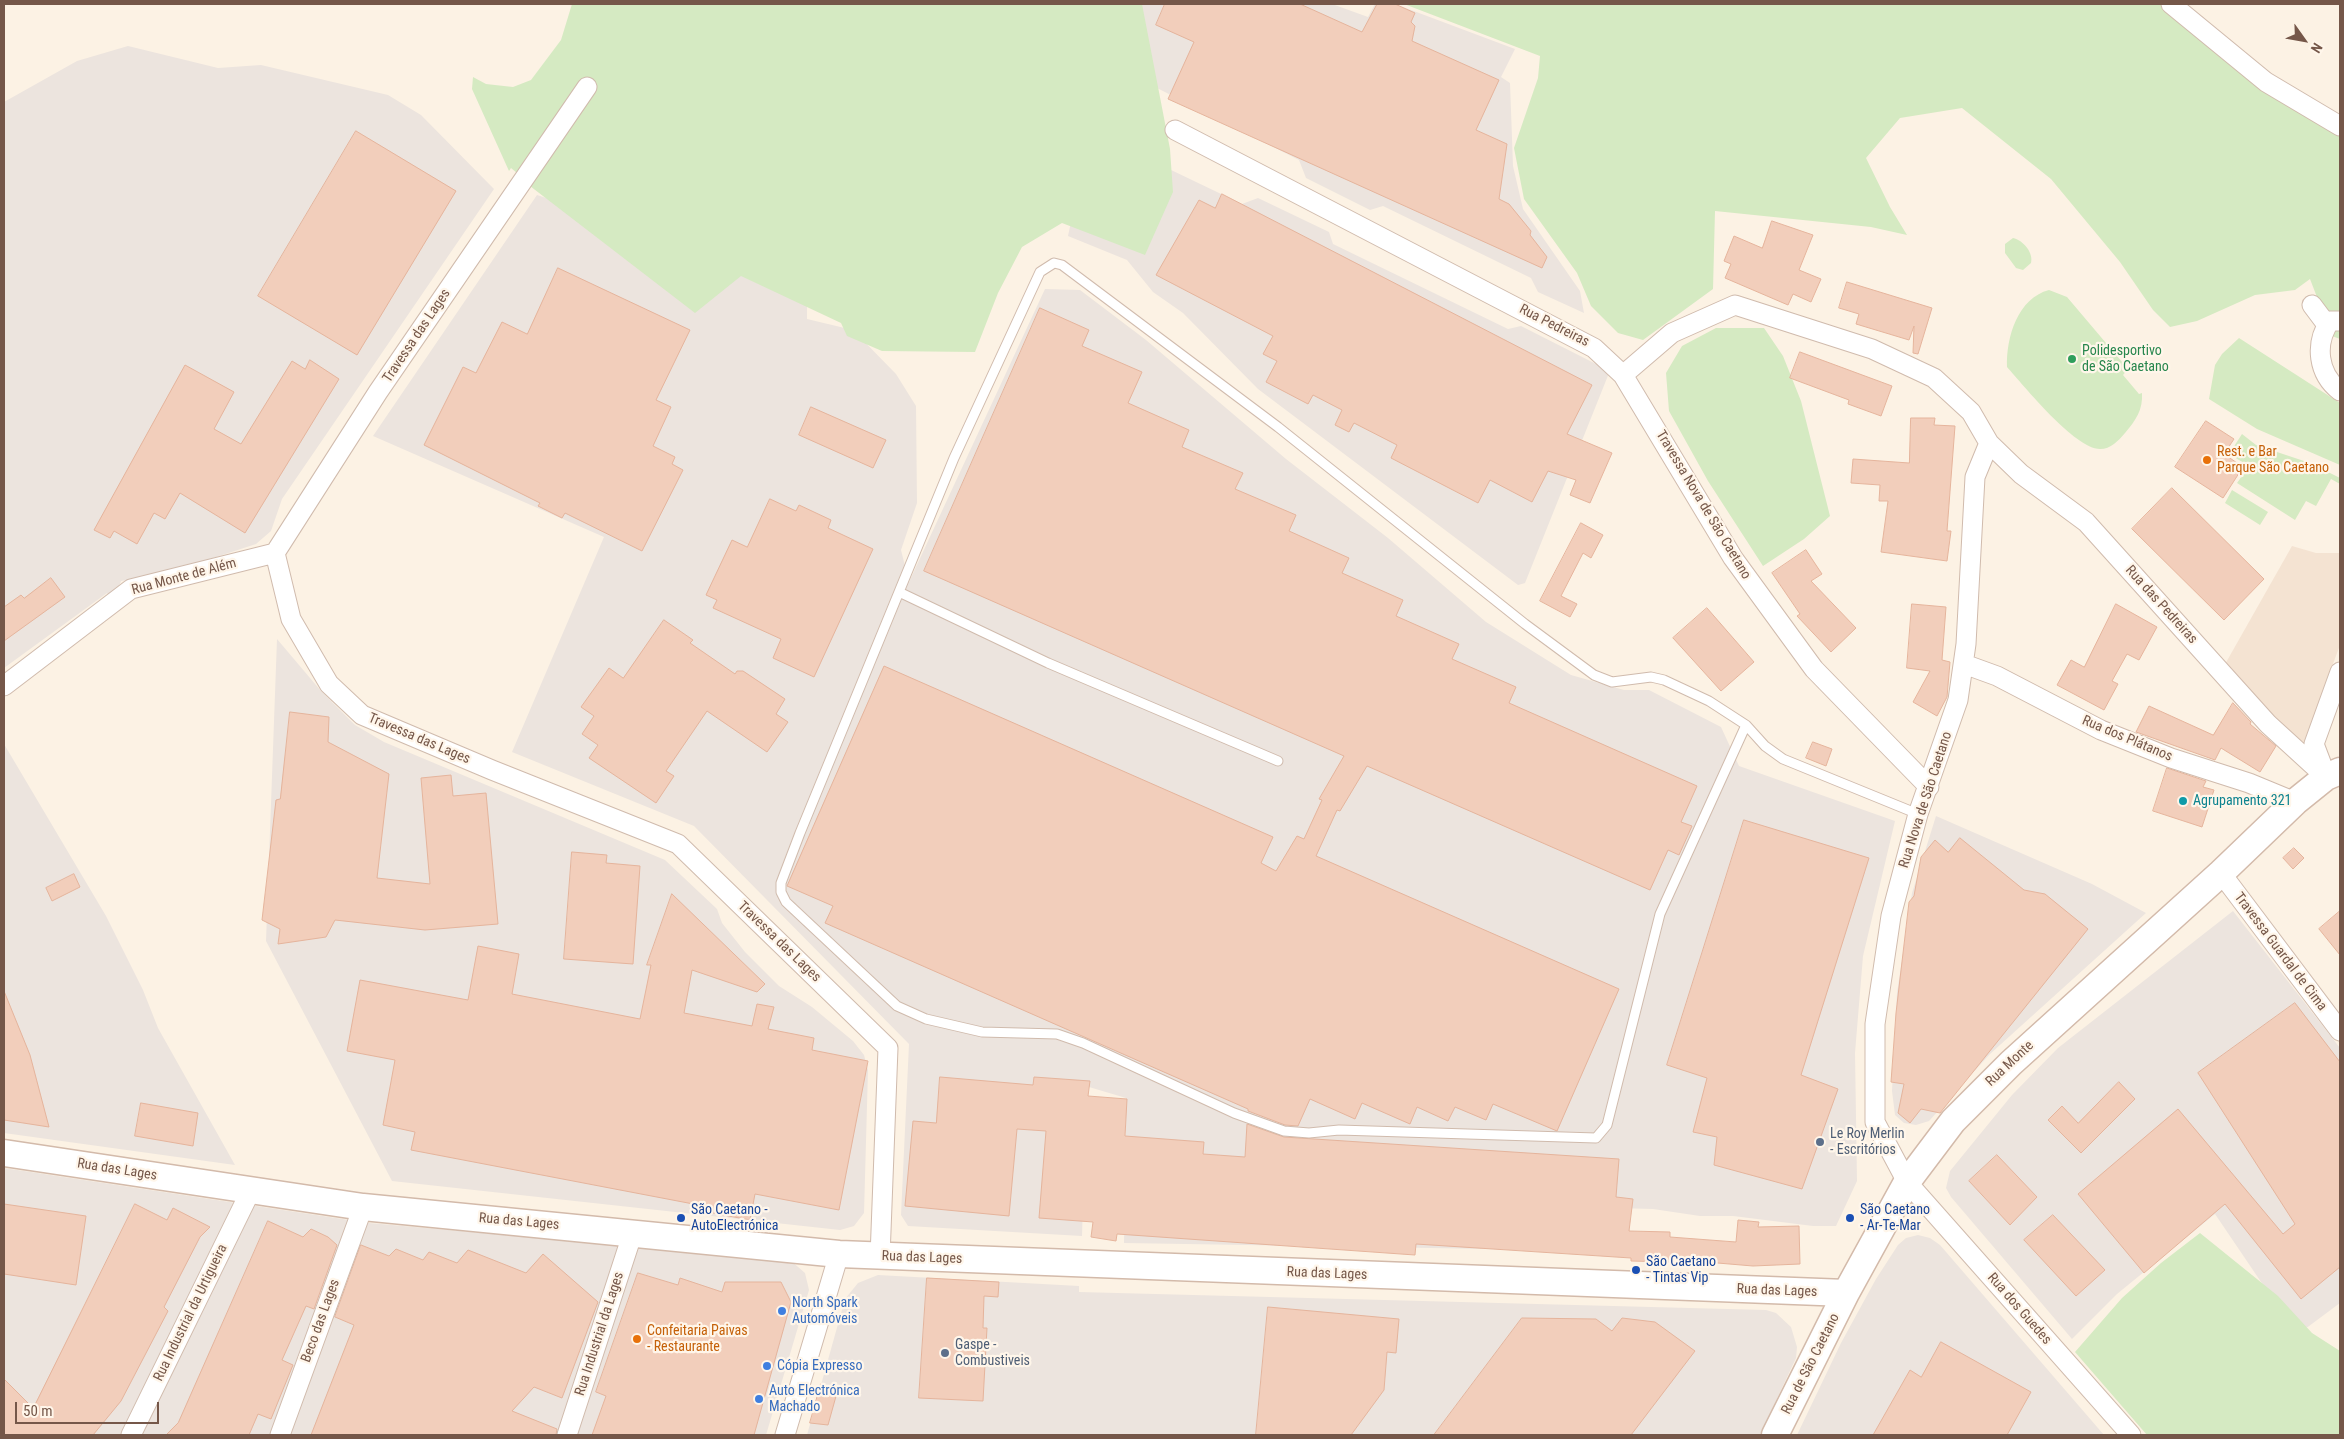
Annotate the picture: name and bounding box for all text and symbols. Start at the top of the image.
north arrow [2279,15,2329,65]
text: N [2308,40,2326,56]
street label: Travessa das Lages [380,286,454,386]
street label: Rua Pedreiras [1516,301,1592,351]
place label: Polidesportivo de São Caetano [2082,343,2169,376]
marker: Polidesportivo de São Caetano [2066,353,2078,365]
street label: Travessa Nova de São Caetano [1652,428,1754,582]
place label: Rest. e Bar Parque São Caetano [2217,444,2329,477]
marker: Rest. e Bar Parque São Caetano [2201,454,2213,466]
street label: Rua Monte de Além [130,555,238,599]
street label: Rua das Pedreiras [2121,562,2201,648]
street label: Travessa das Lages [366,710,472,768]
street label: Rua dos Plátanos [2079,712,2175,766]
street label: Rua Nova de São Caetano [1896,730,1956,870]
place label: Agrupamento 321 [2193,793,2291,809]
marker: Agrupamento 321 [2177,795,2189,807]
street label: Travessa Guardal de Cima [2230,890,2330,1014]
street label: Travessa das Lages [734,898,824,986]
street label: Rua Monte [1983,1038,2037,1090]
place label: Le Roy Merlin - Escritórios [1830,1126,1904,1158]
marker: Le Roy Merlin - Escritórios [1814,1136,1826,1148]
street label: Rua das Lages [76,1155,158,1185]
place label: São Caetano - AutoElectrónica [691,1202,778,1234]
place label: São Caetano - Ar-Te-Mar [1860,1202,1930,1234]
street label: Rua das Lages [478,1210,560,1234]
marker: São Caetano - AutoElectrónica [675,1212,687,1224]
marker: São Caetano - Ar-Te-Mar [1844,1212,1856,1224]
street label: Rua Industrial da Urtigueira [151,1242,231,1384]
street label: Rua das Lages [881,1248,963,1268]
place label: São Caetano - Tintas Vip [1646,1254,1716,1286]
street label: Rua das Lages [1286,1264,1368,1284]
marker: São Caetano - Tintas Vip [1630,1264,1642,1276]
street label: Rua Industrial da Lages [572,1270,628,1398]
street label: Rua dos Guedes [1983,1270,2055,1348]
street label: Beco das Lages [298,1277,344,1365]
street label: Rua das Lages [1736,1281,1818,1301]
place label: North Spark Automóveis [792,1295,858,1328]
marker: North Spark Automóveis [776,1305,788,1317]
street label: Rua de São Caetano [1778,1311,1844,1417]
place label: Confeitaria Paivas - Restaurante [647,1323,748,1355]
marker: Confeitaria Paivas - Restaurante [631,1333,643,1345]
place label: Gaspe - Combustiveis [955,1337,1030,1370]
marker: Gaspe - Combustiveis [939,1347,951,1359]
place label: Cópia Expresso [777,1358,863,1374]
marker: Cópia Expresso [761,1360,773,1372]
place label: Auto Electrónica Machado [769,1383,860,1415]
scale bar [18,1392,161,1424]
marker: Auto Electrónica Machado [753,1393,765,1405]
text: 50 m [23,1402,53,1420]

